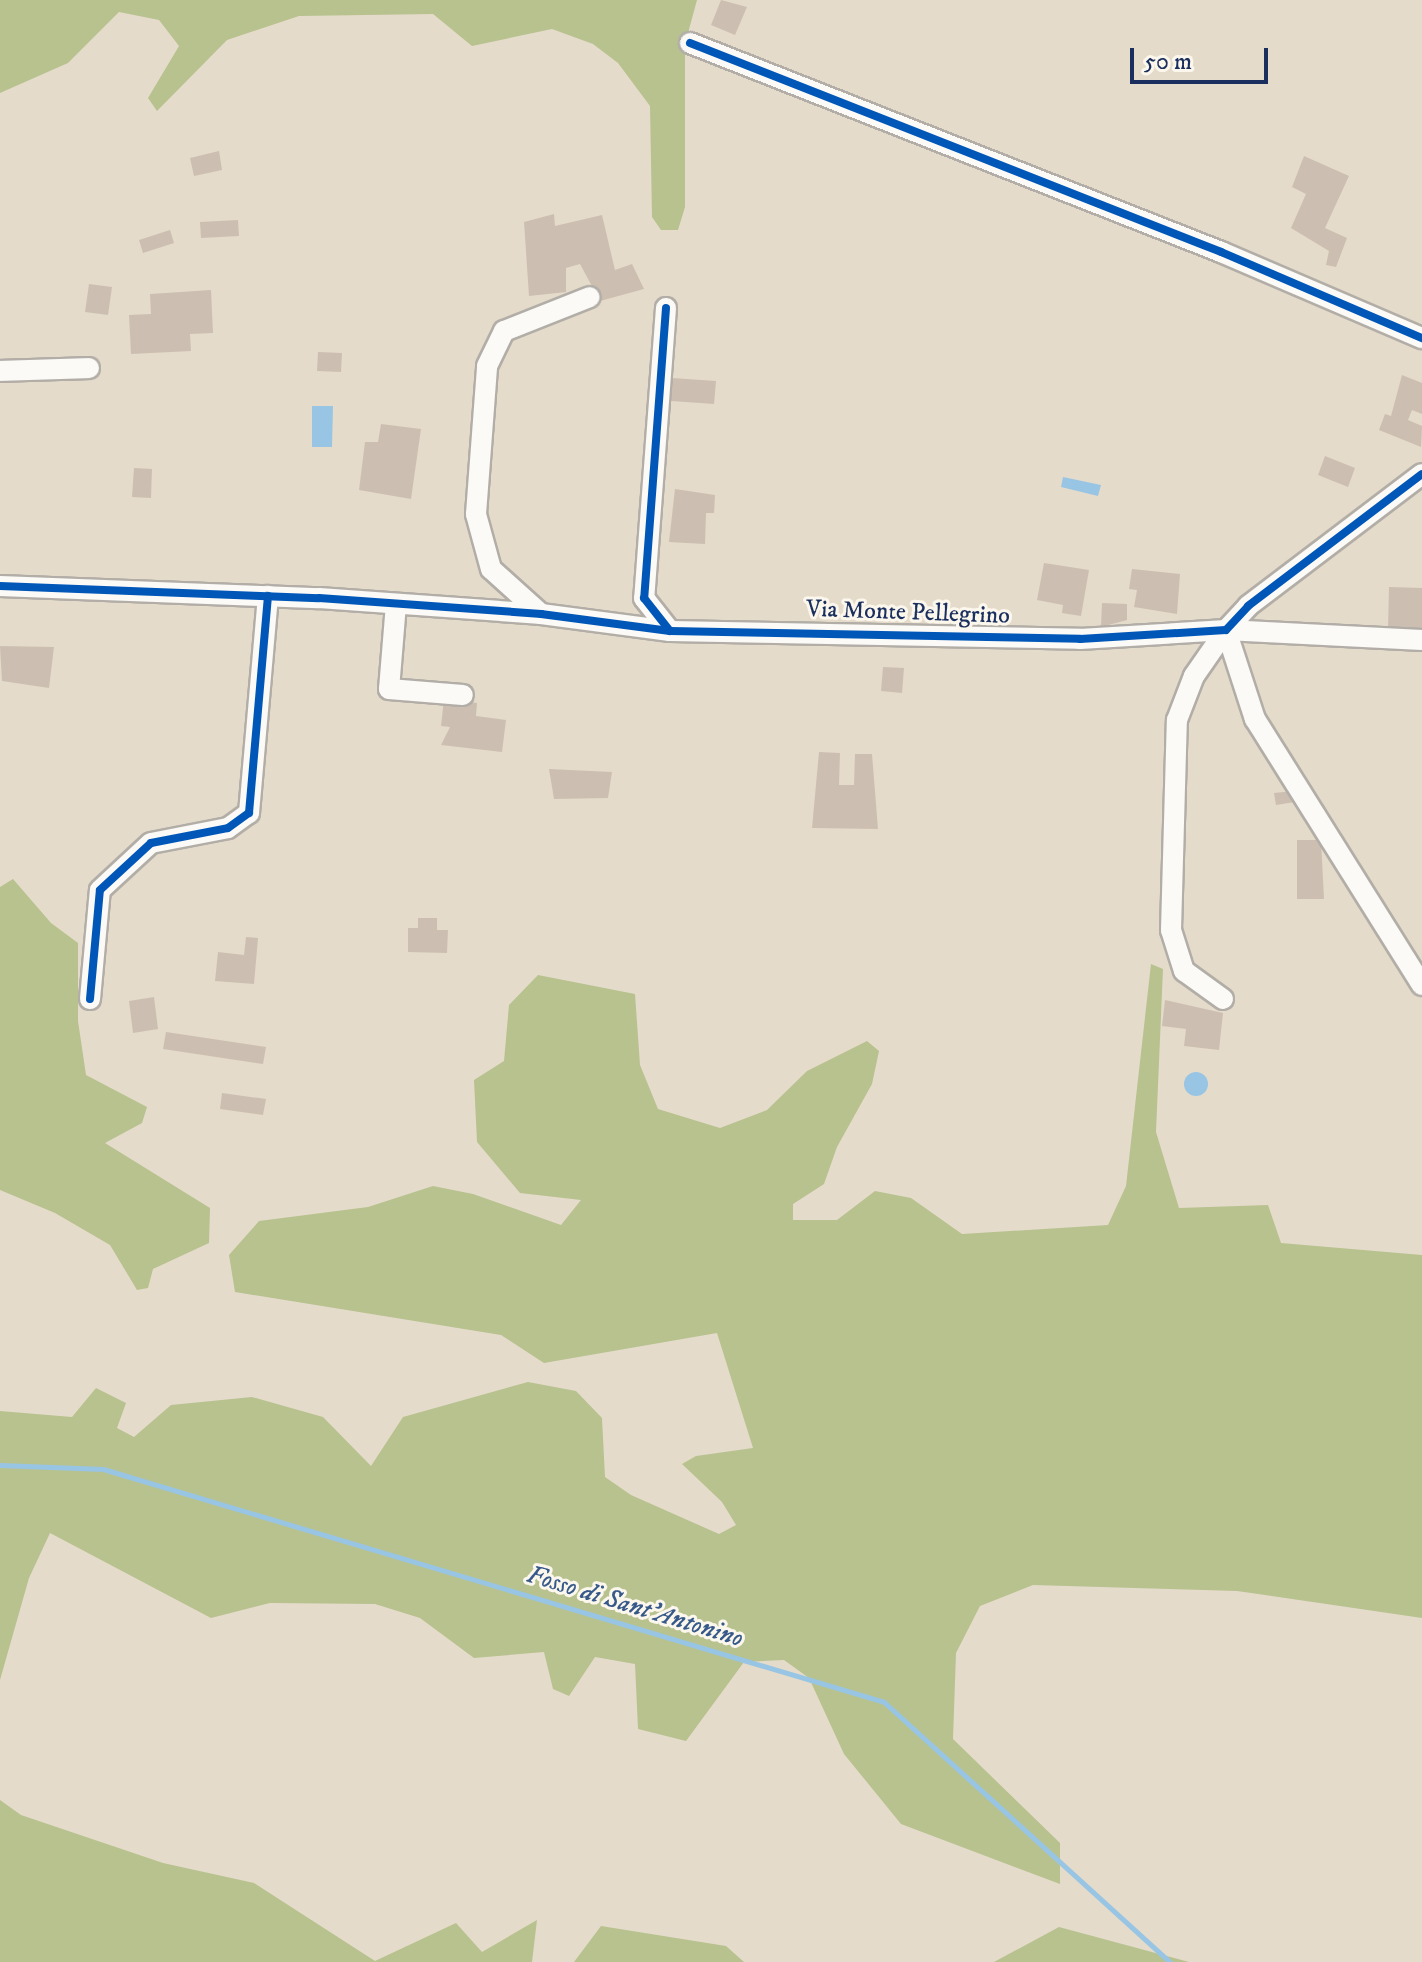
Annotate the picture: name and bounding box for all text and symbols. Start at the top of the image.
scale bar [1134,32,1272,82]
text: 50 m [1144,47,1192,77]
street label: Via Monte Pellegrino [806,595,1010,631]
water label: Fosso di Sant'Antonino [523,1559,747,1655]

